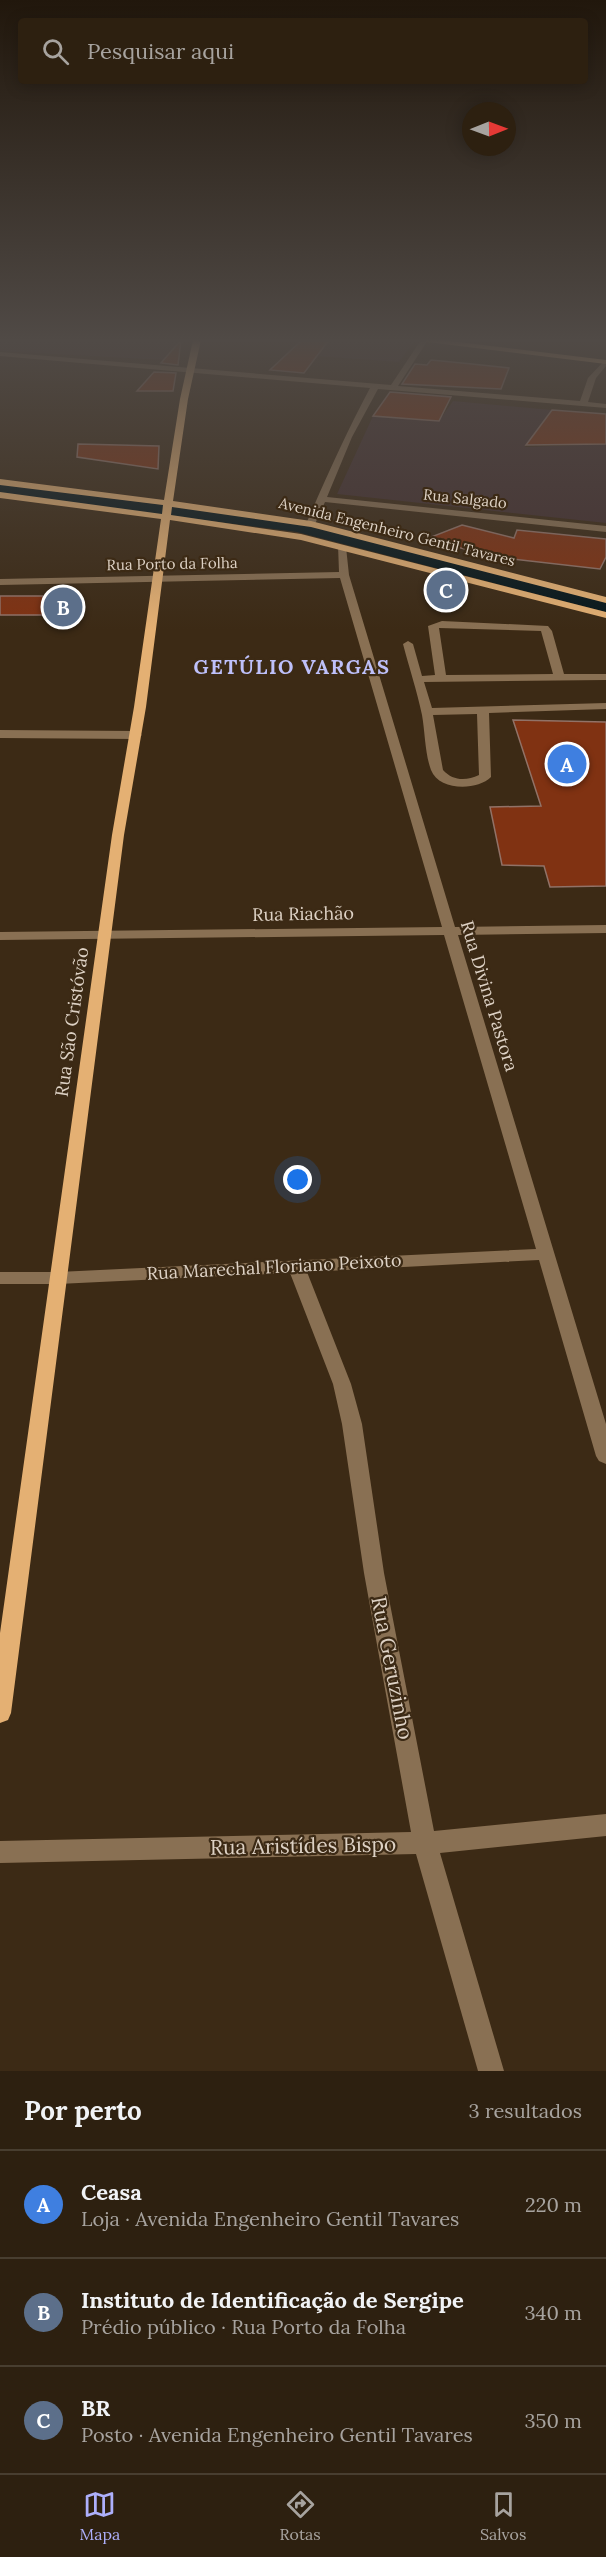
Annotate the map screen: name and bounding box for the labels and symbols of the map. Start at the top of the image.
north arrow [462,102,516,156]
street label: Rua Salgado [422,485,508,512]
street label: Avenida Engenheiro Gentil Tavares [276,493,517,570]
street label: Rua Porto da Folha [106,553,238,574]
pin: C [426,568,466,612]
pin: B [44,584,82,630]
district label: GETÚLIO VARGAS [194,654,390,679]
pin: A [548,742,586,786]
street label: Rua Riachão [252,901,354,926]
street label: Rua Divina Pastora [456,918,523,1074]
street label: Rua São Cristóvão [50,946,93,1098]
your location [283,1165,312,1194]
street label: Rua Marechal Floriano Peixoto [146,1248,402,1285]
street label: Rua Geruzinho [365,1594,420,1742]
street label: Rua Aristídes Bispo [210,1830,396,1861]

